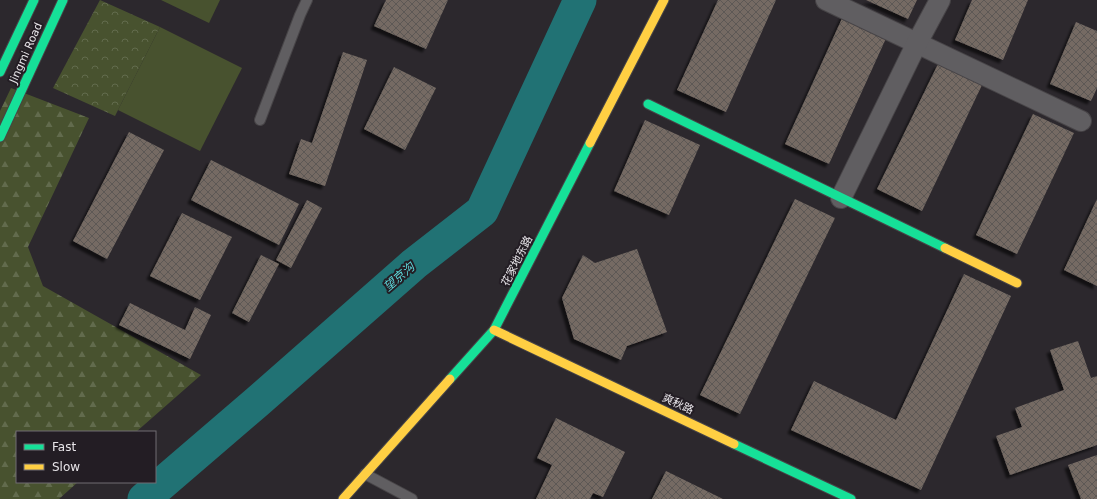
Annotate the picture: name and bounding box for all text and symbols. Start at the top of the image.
street label: Jingmi Road [6,21,45,86]
street label: 花家地东路 [499,234,535,288]
water label: 望京沟 [381,259,419,294]
street label: 爽秋路 [660,391,696,417]
legend [16,431,156,483]
text: Fast [52,440,76,454]
text: Slow [52,460,80,474]

